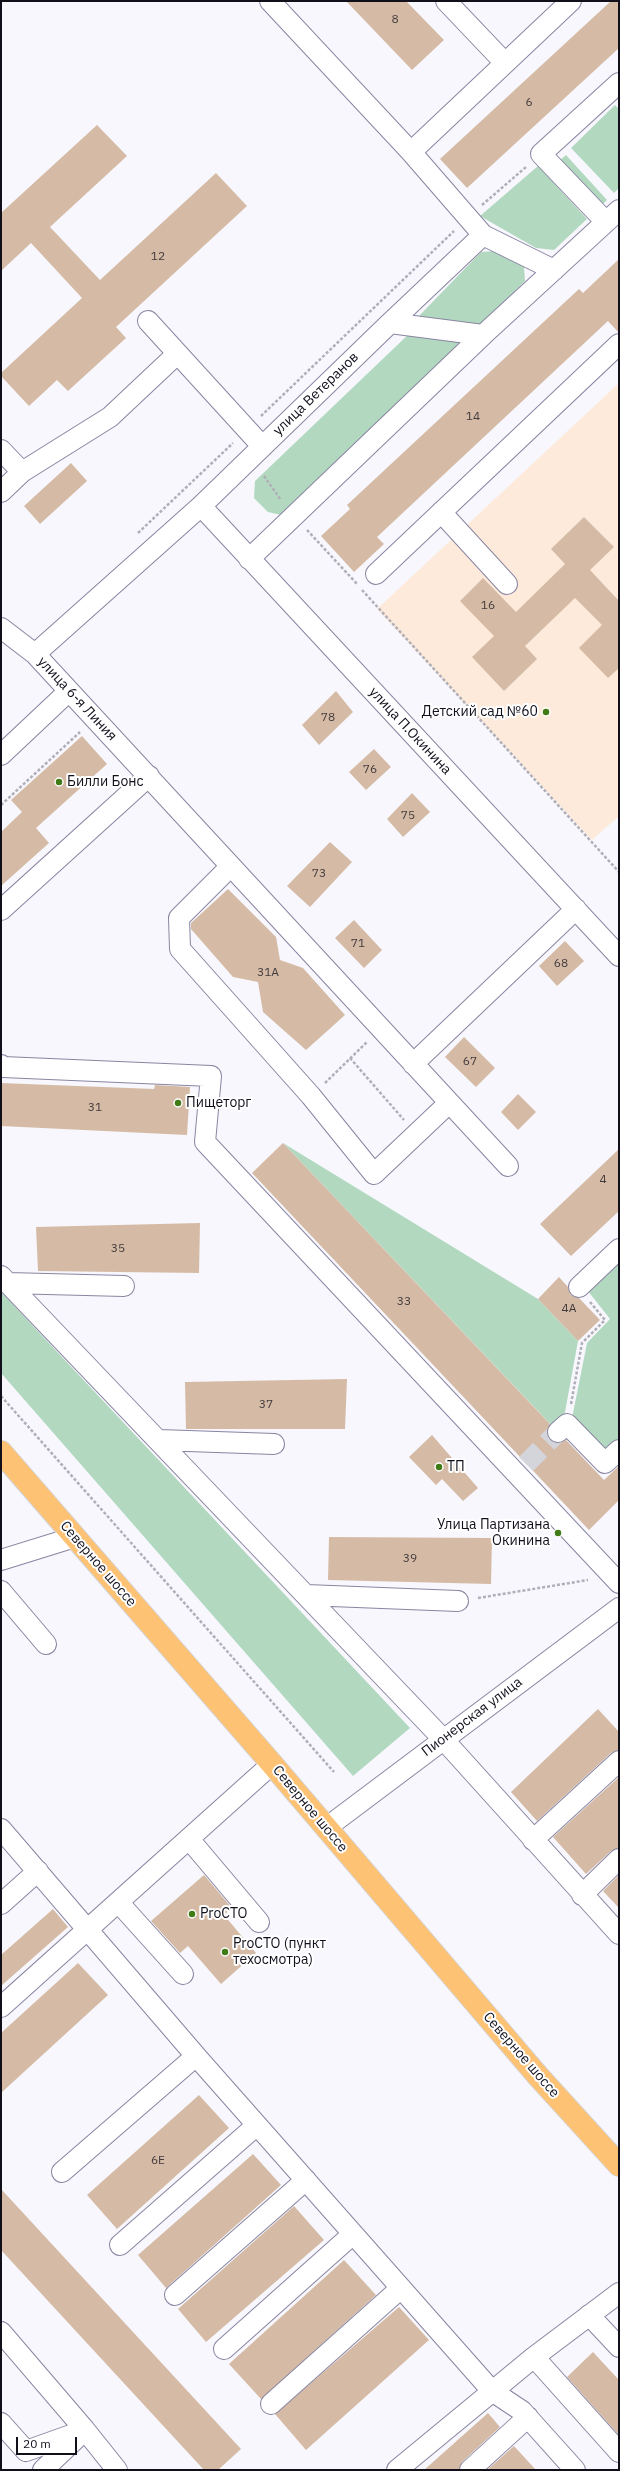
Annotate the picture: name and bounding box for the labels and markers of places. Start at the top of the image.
place label: Детский сад №60 [422,704,538,720]
marker: Детский сад №60 [541,707,551,717]
place label: Билли Бонс [67,774,144,790]
marker: Билли Бонс [54,777,64,787]
place label: Пищеторг [186,1095,251,1111]
marker: Пищеторг [173,1098,183,1108]
place label: ТП [447,1459,465,1475]
marker: ТП [434,1462,444,1472]
place label: Улица Партизана Окинина [437,1517,550,1550]
marker: Улица Партизана Окинина [553,1528,563,1538]
place label: ProСТО [200,1906,248,1922]
marker: ProСТО [187,1909,197,1919]
place label: ProСТО (пункт техосмотра) [233,1936,326,1968]
marker: ProСТО (пункт техосмотра) [220,1947,230,1957]

